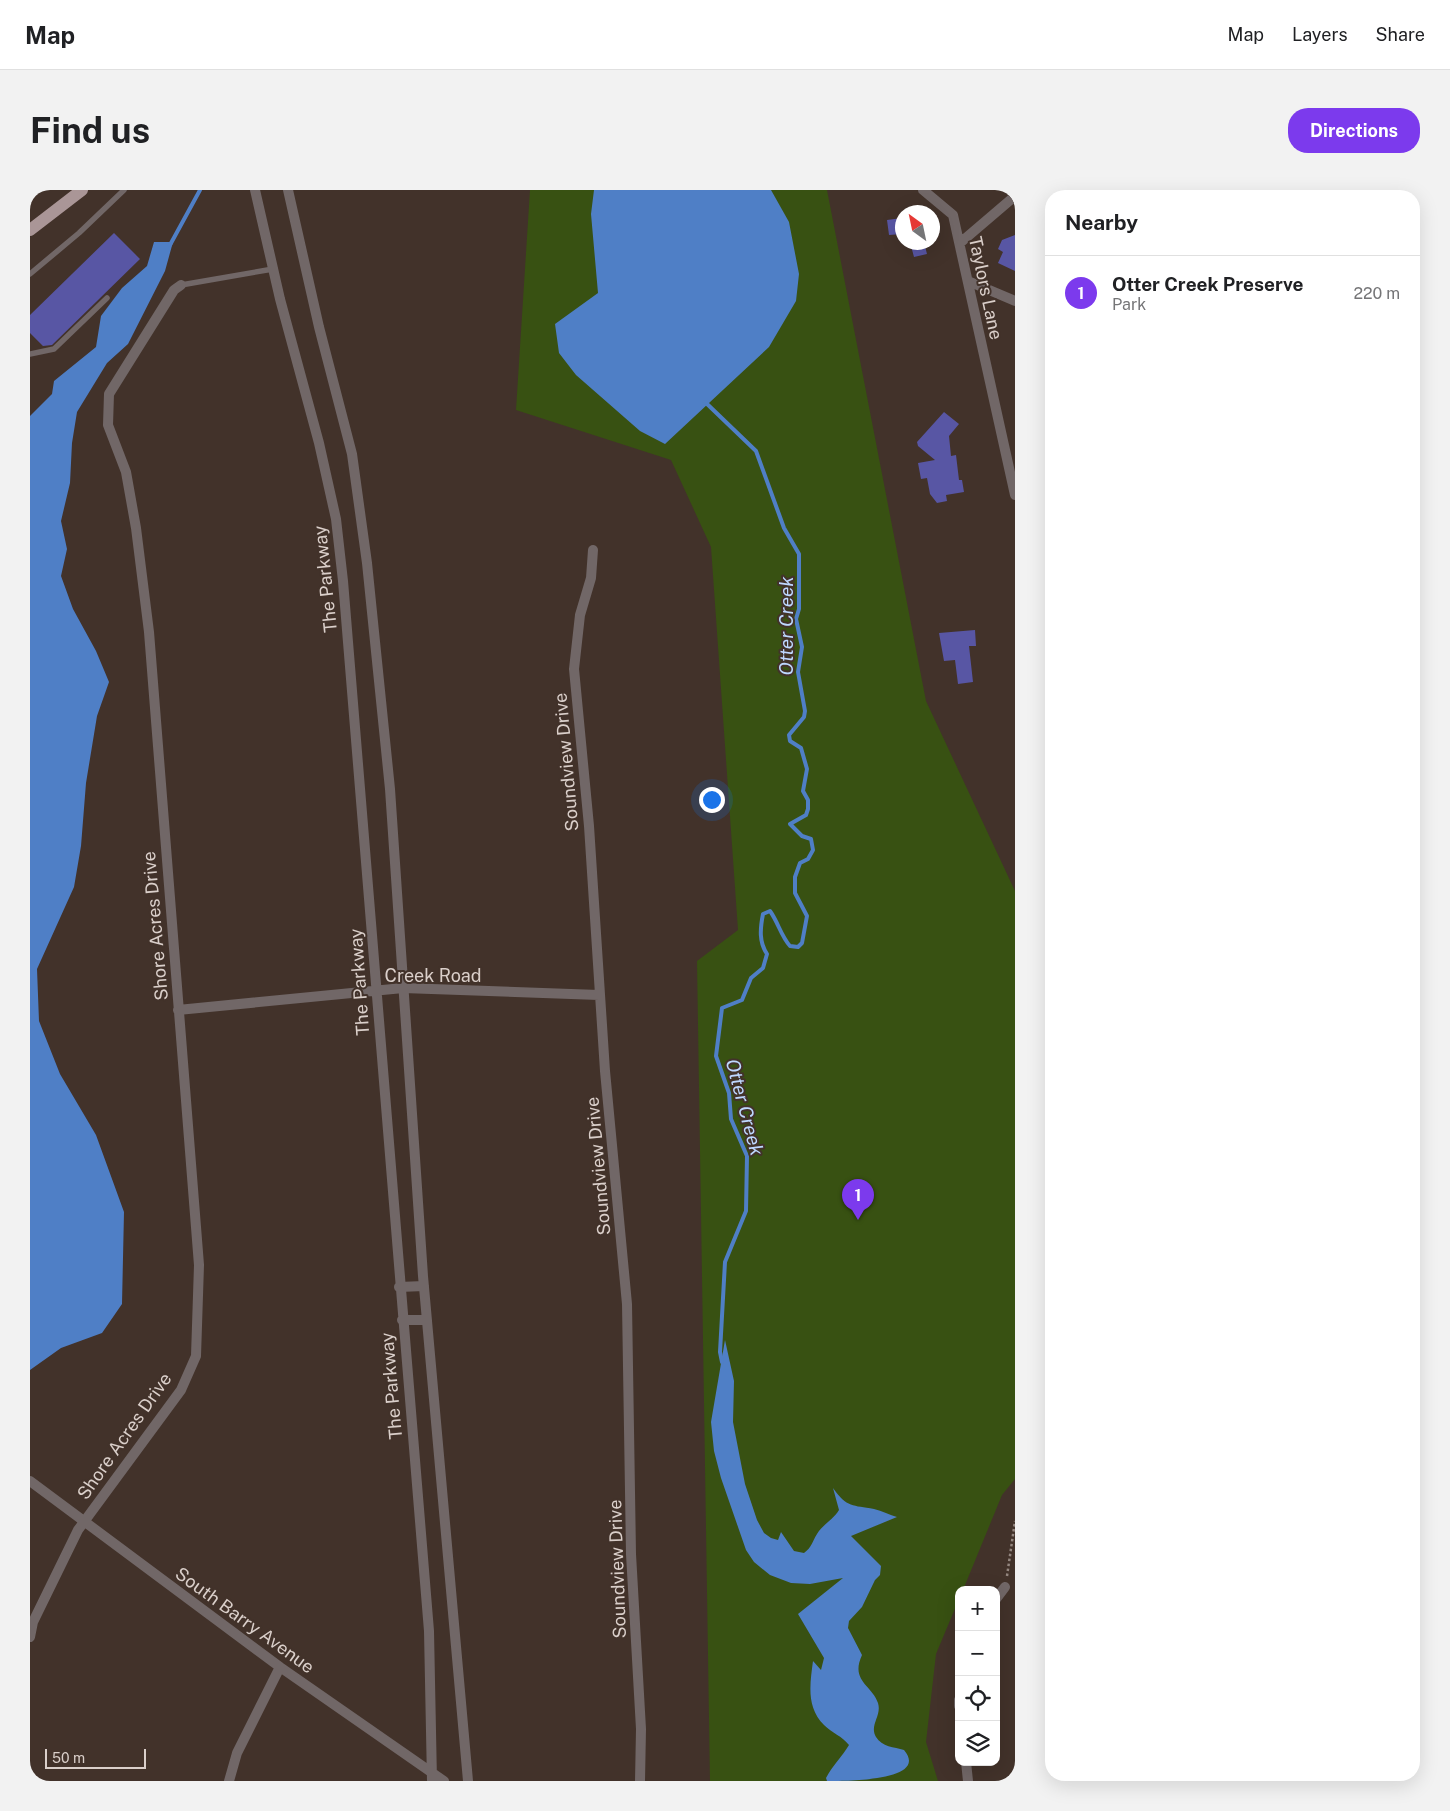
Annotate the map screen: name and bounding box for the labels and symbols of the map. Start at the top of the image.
north arrow [895,205,940,250]
street label: Taylors Lane [965,234,1007,342]
street label: The Parkway [309,524,341,633]
water label: Otter Creek [775,576,797,676]
street label: Soundview Drive [549,692,583,832]
your location [699,787,725,813]
street label: Shore Acres Drive [138,851,172,1001]
street label: The Parkway [345,927,373,1036]
street label: Creek Road [385,965,481,986]
water label: Otter Creek [722,1056,769,1158]
street label: Soundview Drive [581,1096,615,1236]
pin: 1 [842,1179,874,1220]
street label: The Parkway [376,1331,406,1440]
street label: Shore Acres Drive [72,1369,176,1503]
street label: Soundview Drive [604,1499,630,1639]
street label: South Barry Avenue [171,1563,319,1677]
scale bar [45,1746,146,1769]

